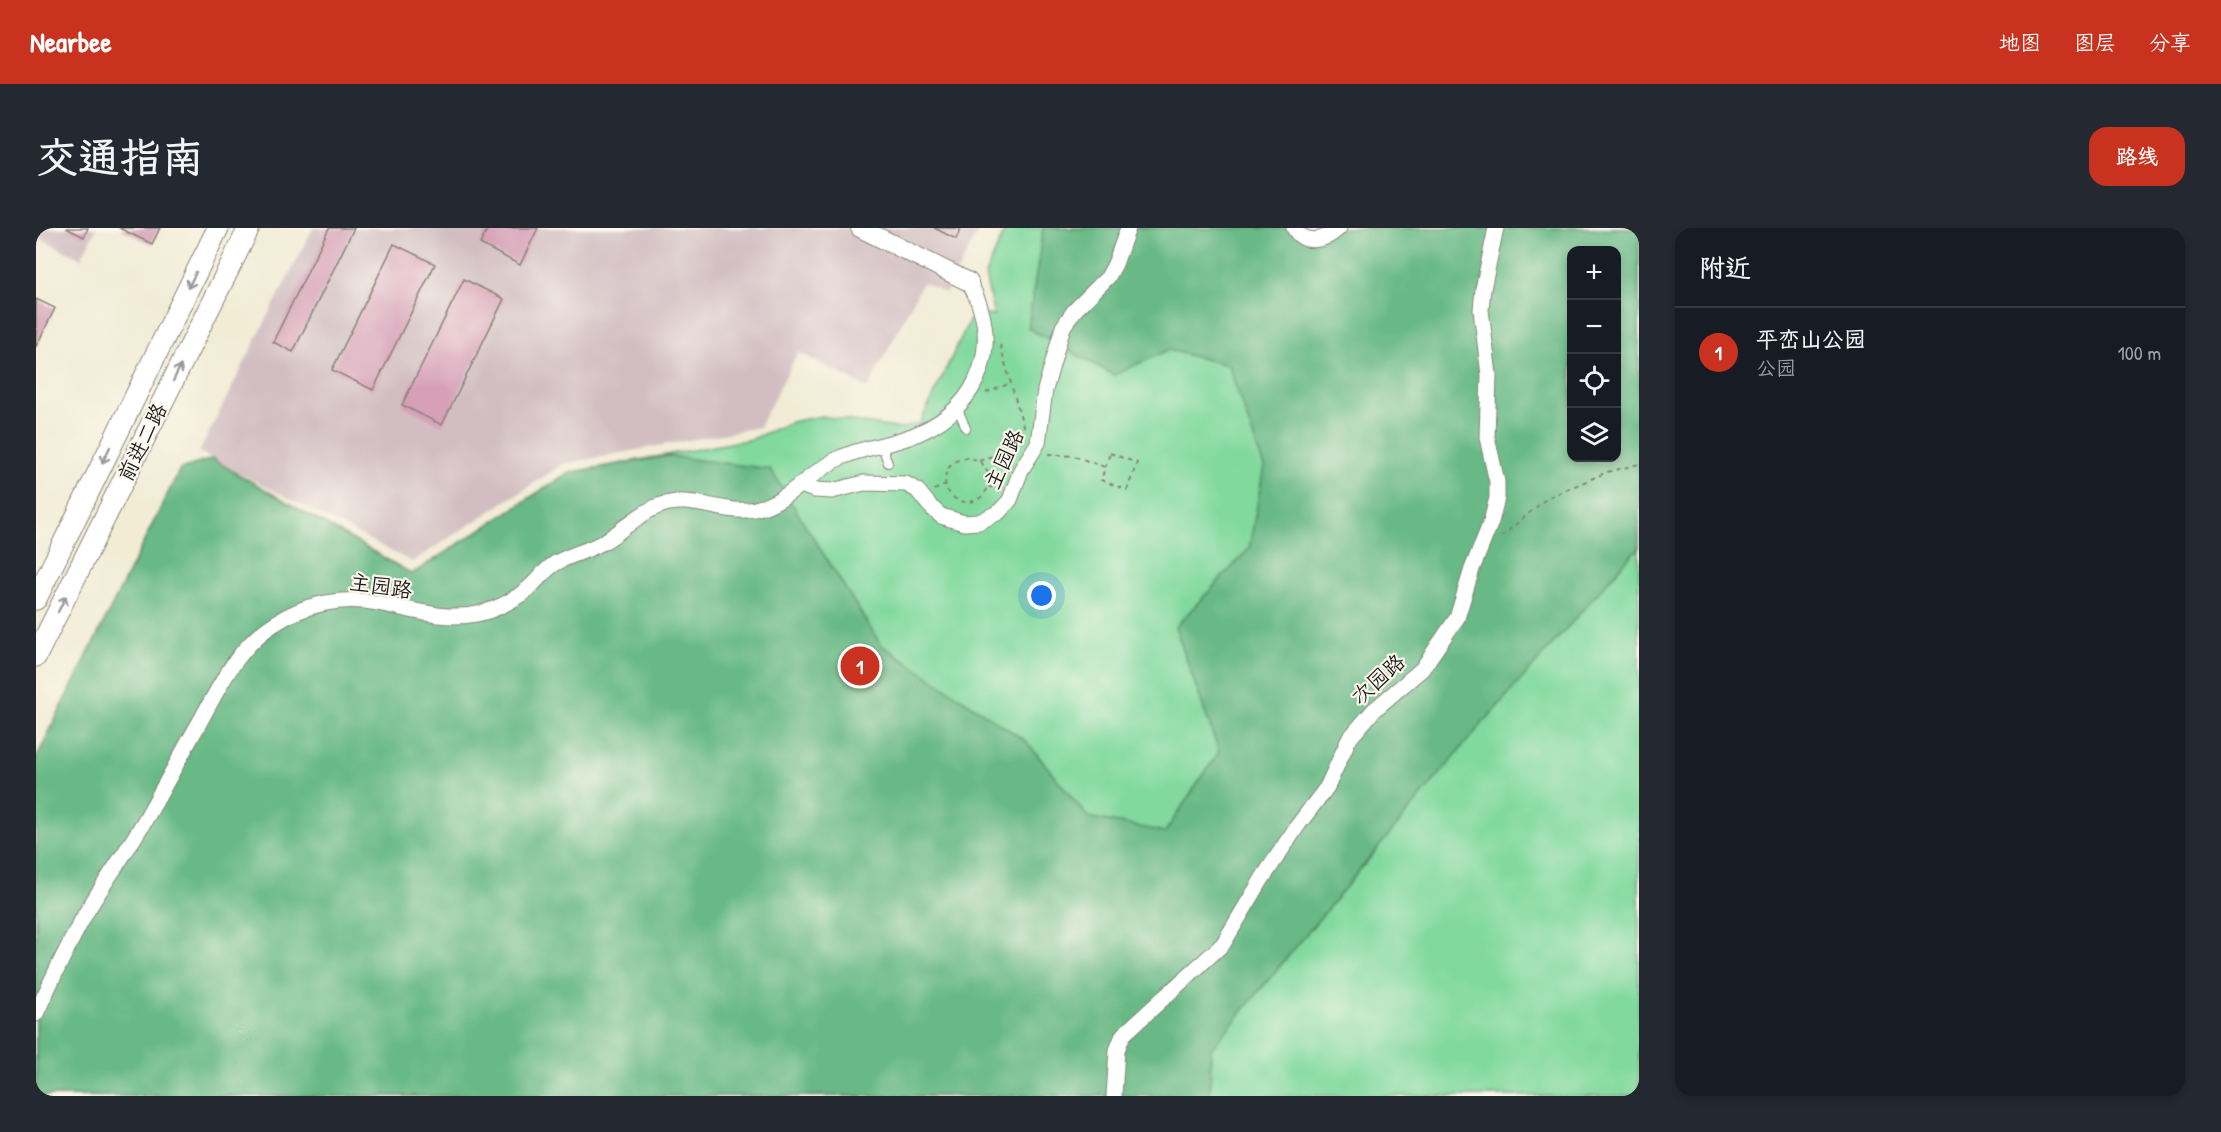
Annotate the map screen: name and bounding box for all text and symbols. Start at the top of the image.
text: Nearbee [30,23,112,61]
text: 地图 [1999,28,2041,57]
text: 图层 [2074,28,2116,57]
text: 分享 [2149,28,2191,57]
button: 路线 [2089,127,2185,186]
text: 交通指南 [36,128,204,185]
map controls [1567,246,1621,462]
button: + [1567,246,1621,300]
text: 附近 [1699,250,1751,285]
one-way arrow [186,271,198,289]
button: − [1567,300,1621,354]
text: 平峦山公园 [1756,324,1866,354]
text: 1 [1715,339,1722,366]
text: 100 m [2118,339,2161,366]
button: locate [1567,354,1621,408]
text: 公园 [1756,354,1796,381]
one-way arrow [171,364,183,382]
street label: 前进二路 [111,398,173,486]
button: layers [1567,408,1621,462]
street label: 主园路 [978,424,1030,494]
one-way arrow [100,446,112,464]
street label: 主园路 [348,567,414,605]
your location [1027,581,1056,610]
one-way arrow [57,595,68,613]
pin: 1 [840,644,880,688]
street label: 次园路 [1345,647,1411,711]

